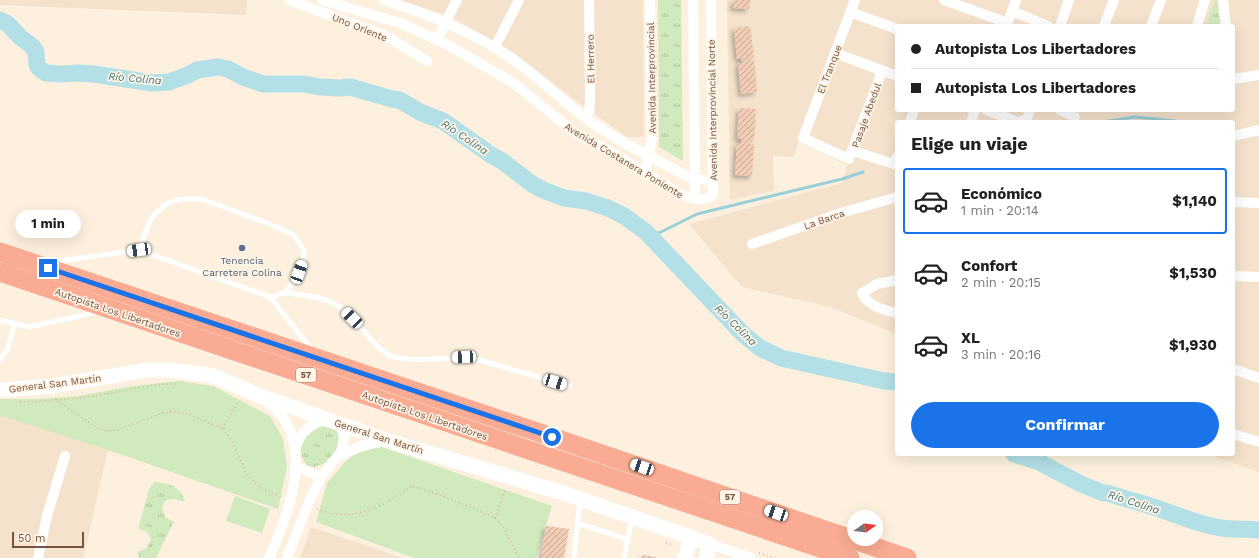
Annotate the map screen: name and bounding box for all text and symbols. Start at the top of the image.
street label: Uno Oriente [331,11,389,44]
street label: Avenida Interprovincial [645,22,658,134]
street label: El Herrero [585,34,596,84]
street label: Avenida Interprovincial Norte [706,39,719,181]
text: Autopista Los Libertadores [935,40,1136,58]
street label: El Tranque [815,43,844,95]
water label: Río Colina [108,70,162,87]
text: Autopista Los Libertadores [935,79,1136,97]
street label: Pasaje Abedul [850,81,883,149]
water label: Río Colina [439,117,491,158]
street label: Avenida Costanera Poniente [562,121,685,200]
text: Elige un viaje [911,133,1028,154]
icon: car [913,183,949,219]
text: Económico [961,185,1042,203]
text: $1,140 [1172,192,1217,210]
text: 1 min · 20:14 [961,203,1039,218]
street label: La Barca [802,207,846,232]
callout: 1 min [15,210,81,238]
text: 1 min [31,216,65,231]
car [126,242,152,258]
marker: Tenencia Carretera Colina [237,243,247,253]
place label: Tenencia Carretera Colina [202,255,282,278]
icon: car [913,255,949,291]
text: Confort [961,257,1017,275]
route end [39,259,57,277]
car [289,259,309,285]
text: $1,530 [1169,264,1217,282]
text: 2 min · 20:15 [961,275,1041,290]
street label: Autopista Los Libertadores [54,286,182,339]
water label: Río Colina [712,302,760,349]
car [339,305,365,331]
icon: car [913,327,949,363]
text: XL [961,329,980,347]
text: $1,930 [1169,336,1217,354]
text: 3 min · 20:16 [961,347,1041,362]
car [452,351,476,363]
road number: 57 [296,368,316,382]
street label: General San Martín [8,372,102,395]
car [542,373,568,391]
street label: Autopista Los Libertadores [361,389,489,442]
button: Confirmar [911,402,1219,448]
street label: General San Martín [333,417,425,456]
route start [543,428,561,446]
car [629,457,655,477]
water label: Río Colina [1106,488,1161,517]
road number: 57 [720,490,740,504]
car [763,503,789,523]
north arrow [847,510,883,546]
map controls [847,510,883,546]
scale bar [12,530,84,549]
text: 50 m [18,532,45,545]

